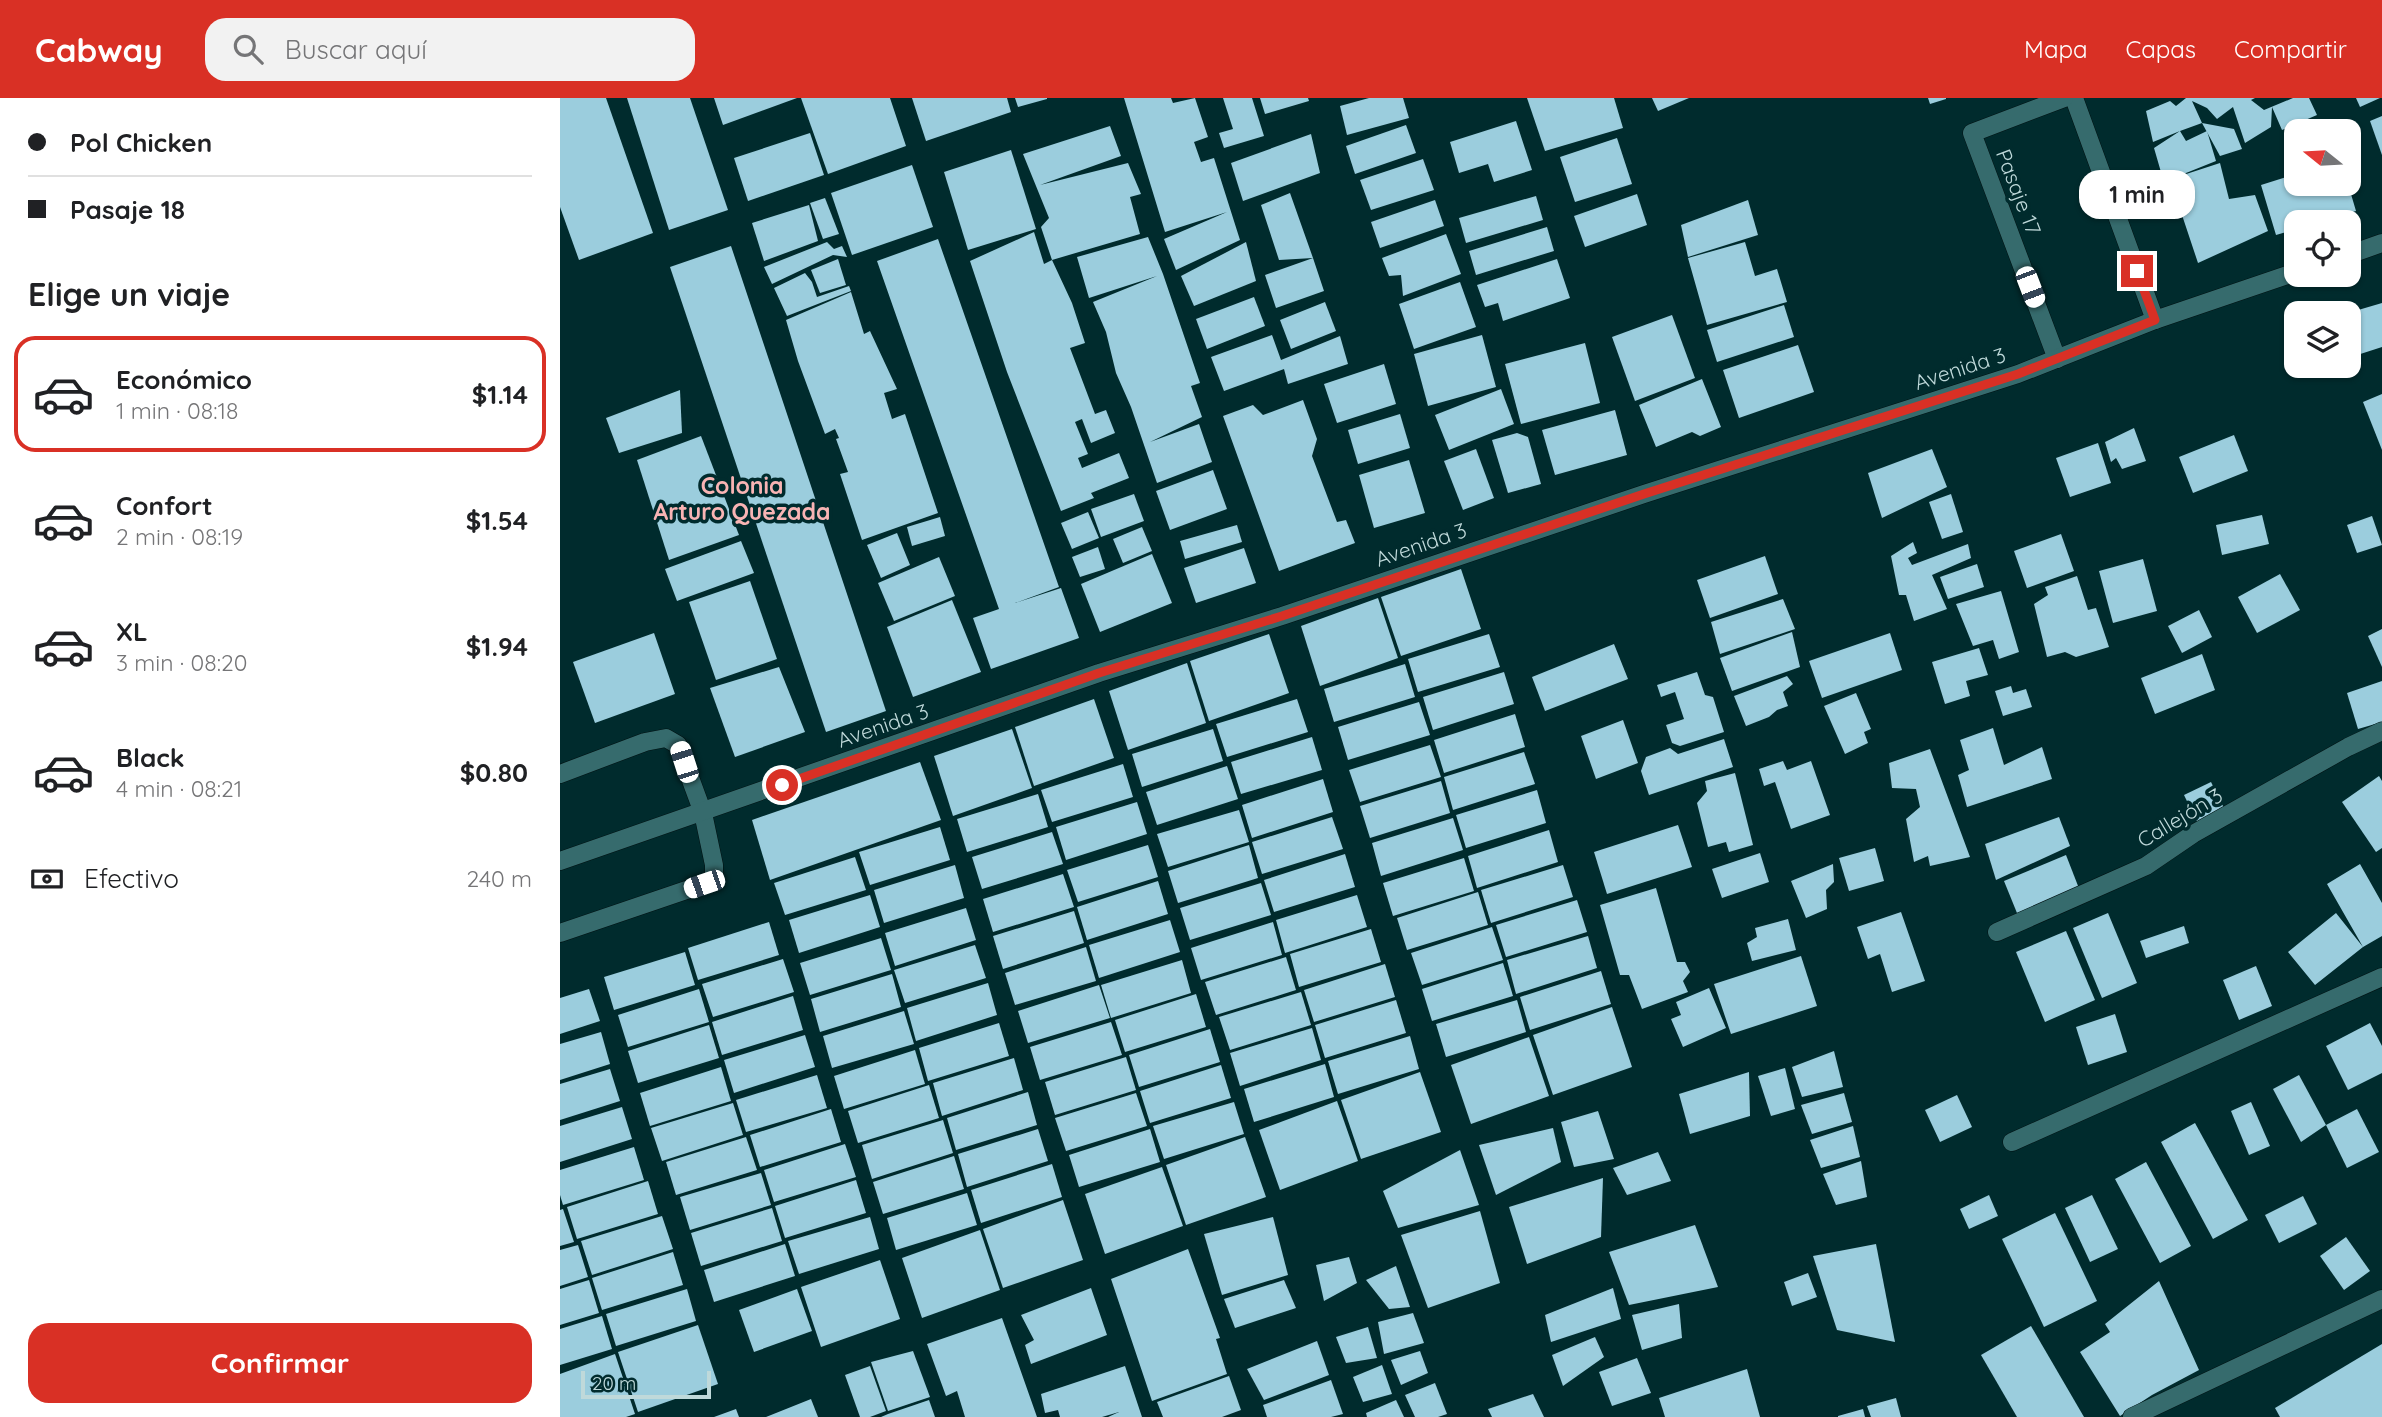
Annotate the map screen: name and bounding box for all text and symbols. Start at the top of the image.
search box [205,18,695,81]
text: Cabway [35,29,163,70]
icon: search [229,30,267,68]
text: Buscar aquí [285,33,427,66]
text: Mapa [2024,34,2088,64]
text: Capas [2126,34,2196,64]
text: Compartir [2234,34,2347,64]
north arrow [2284,119,2361,196]
map controls [2284,119,2361,378]
text: Pol Chicken [70,126,212,159]
street label: Pasaje 17 [1991,145,2047,238]
callout: 1 min [2079,170,2195,218]
text: 1 min [2109,180,2165,209]
text: Pasaje 18 [70,193,185,226]
button: locate [2284,210,2361,287]
route end [2121,255,2153,287]
car [2013,264,2048,310]
text: Elige un viaje [28,274,230,314]
button: layers [2284,301,2361,378]
street label: Avenida 3 [1911,341,2009,395]
icon: car [32,363,95,426]
text: Económico [116,363,252,396]
text: $1.14 [472,378,528,411]
text: 1 min · 08:18 [116,396,238,425]
district label: Colonia Arturo Quezada [654,471,830,526]
icon: car [32,489,95,552]
text: Confort [116,489,213,522]
text: $1.54 [466,504,528,537]
street label: Avenida 3 [1372,516,1470,572]
text: 2 min · 08:19 [116,522,243,551]
icon: car [32,615,95,678]
text: XL [116,615,148,648]
text: $1.94 [466,630,528,663]
text: 3 min · 08:20 [116,648,247,677]
street label: Avenida 3 [834,697,932,753]
car [668,739,701,785]
icon: car [32,741,95,804]
text: Black [116,741,185,774]
text: $0.80 [460,756,528,789]
route start [766,769,798,801]
text: 4 min · 08:21 [116,774,242,803]
street label: Callejón 3 [2132,782,2227,853]
icon: cash [28,860,66,898]
text: Efectivo [84,862,179,895]
text: 240 m [467,864,532,893]
car [681,867,728,901]
button: Confirmar [28,1323,532,1403]
scale bar [581,1368,710,1400]
text: 20 m [592,1371,636,1395]

